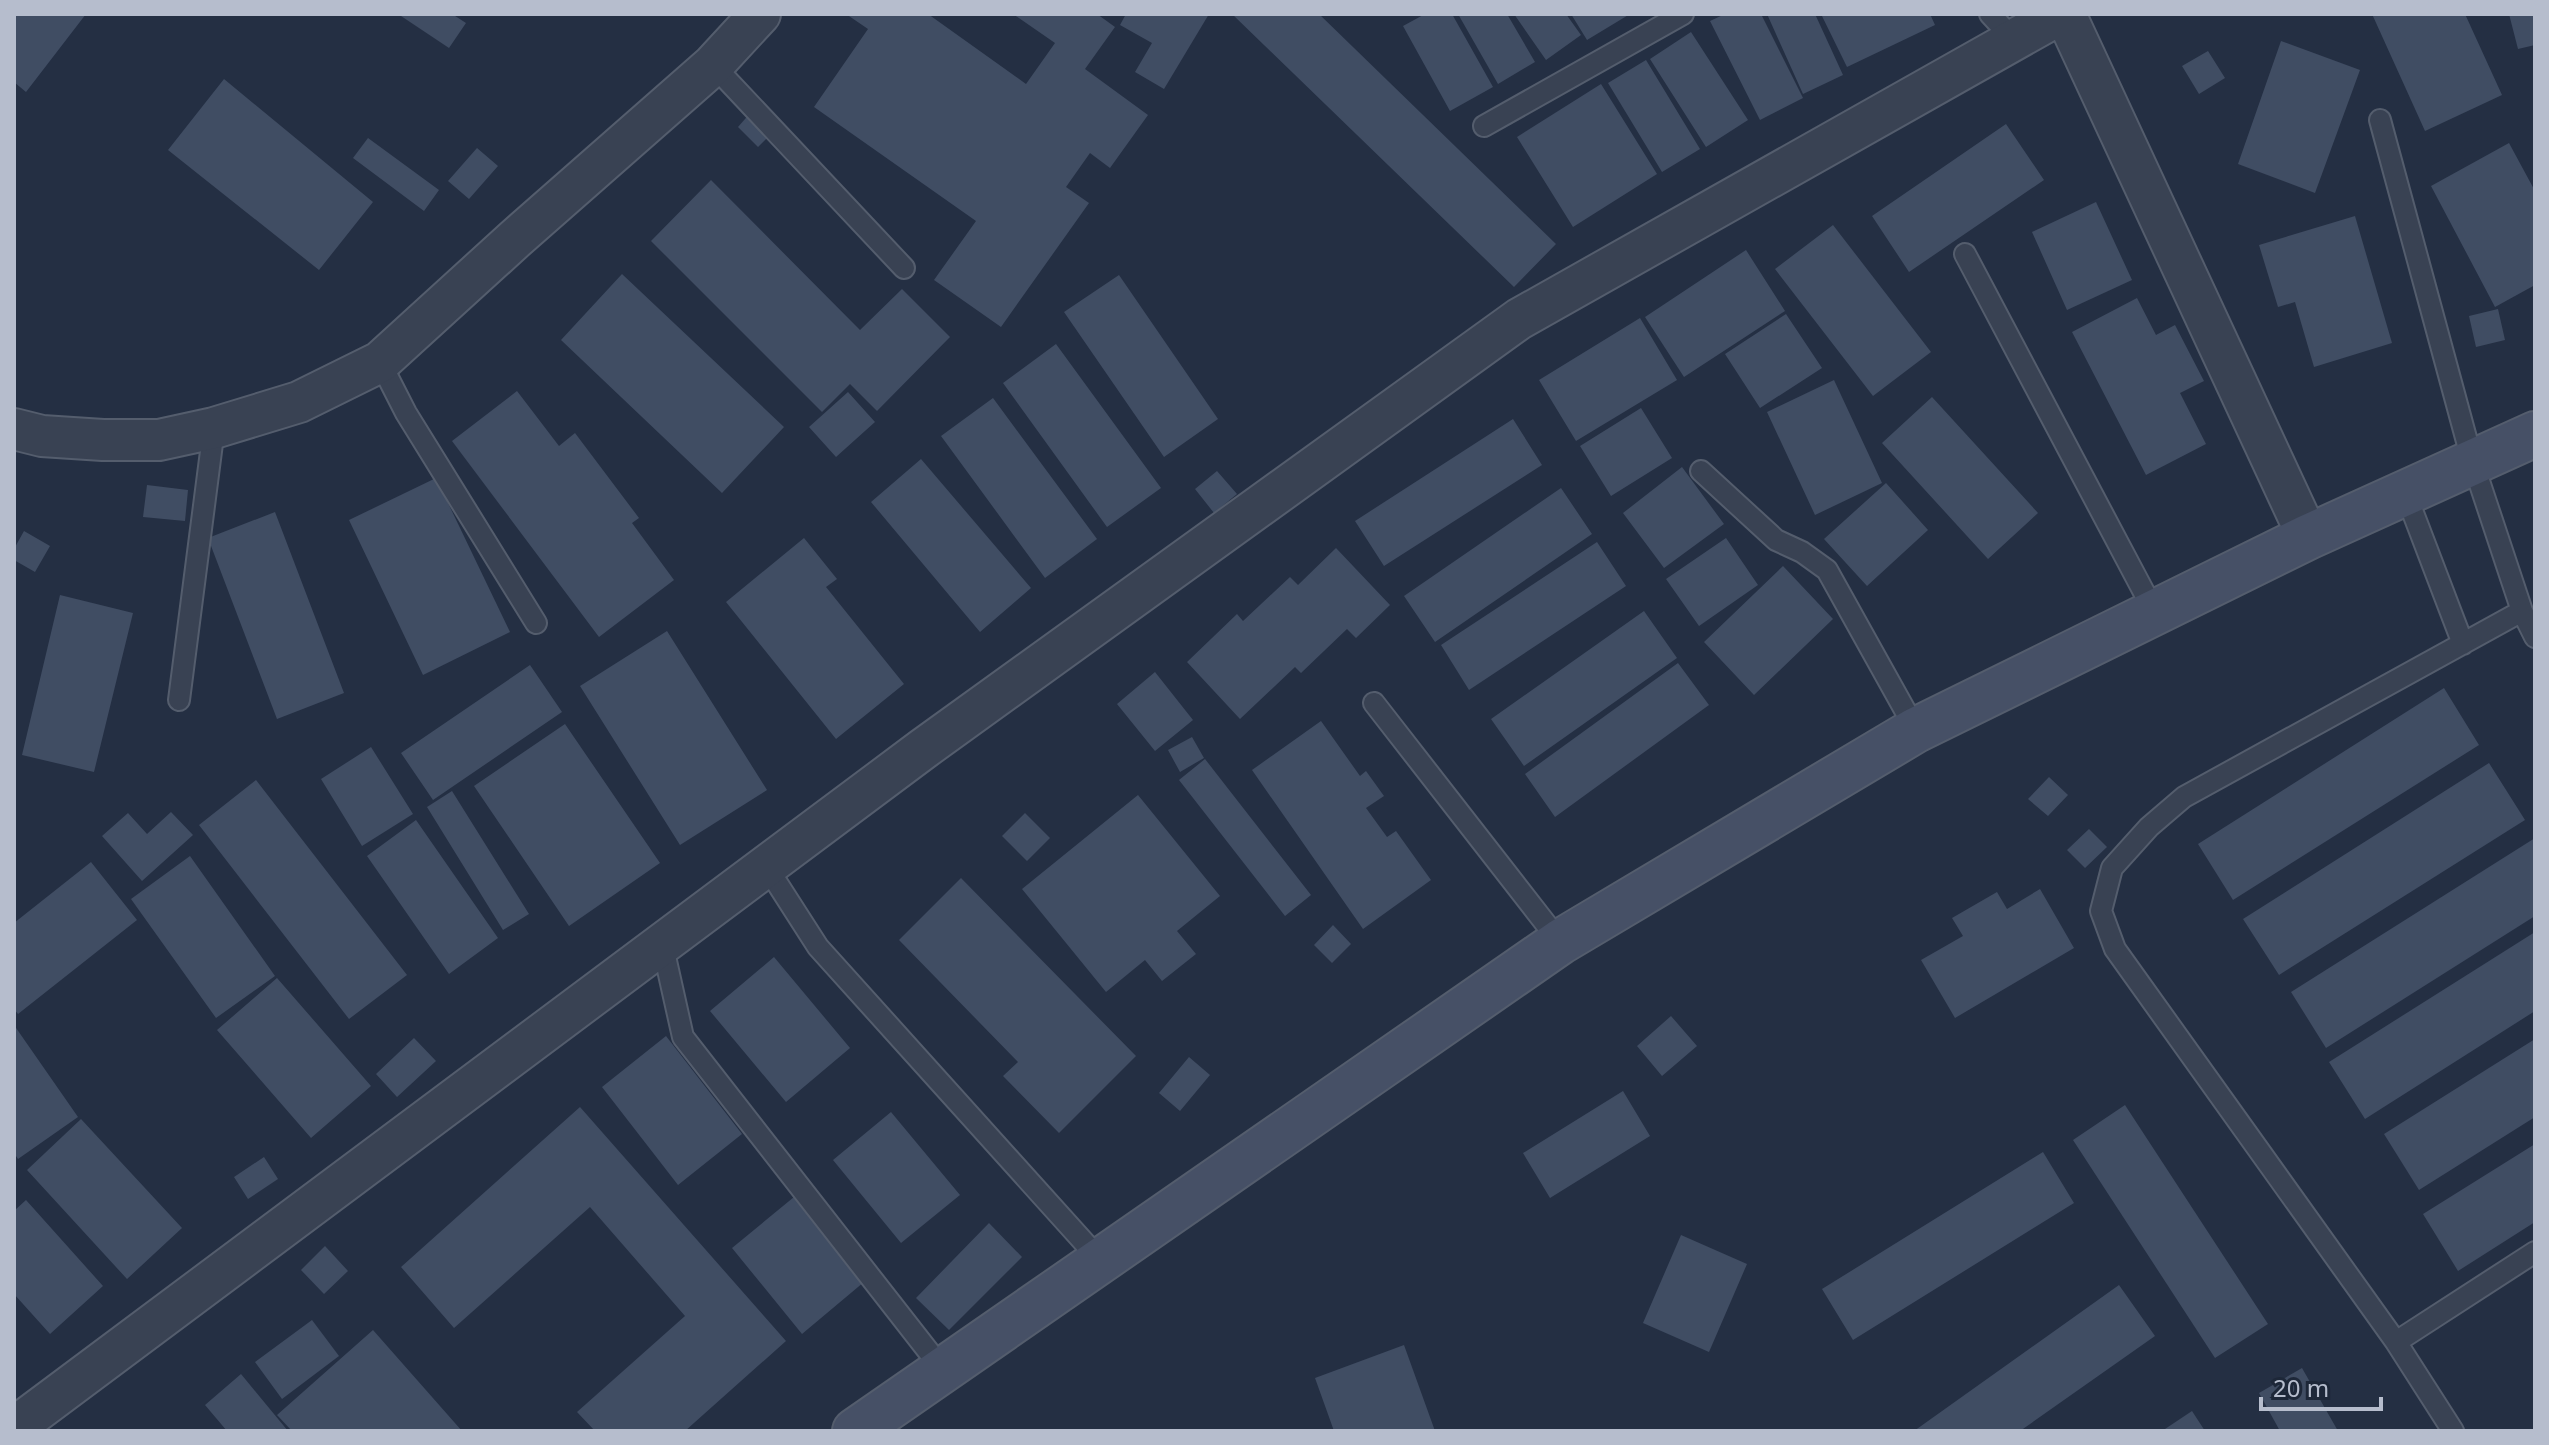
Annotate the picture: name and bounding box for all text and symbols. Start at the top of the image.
scale bar [2261,1361,2381,1411]
text: 20 m [2273,1371,2329,1404]

